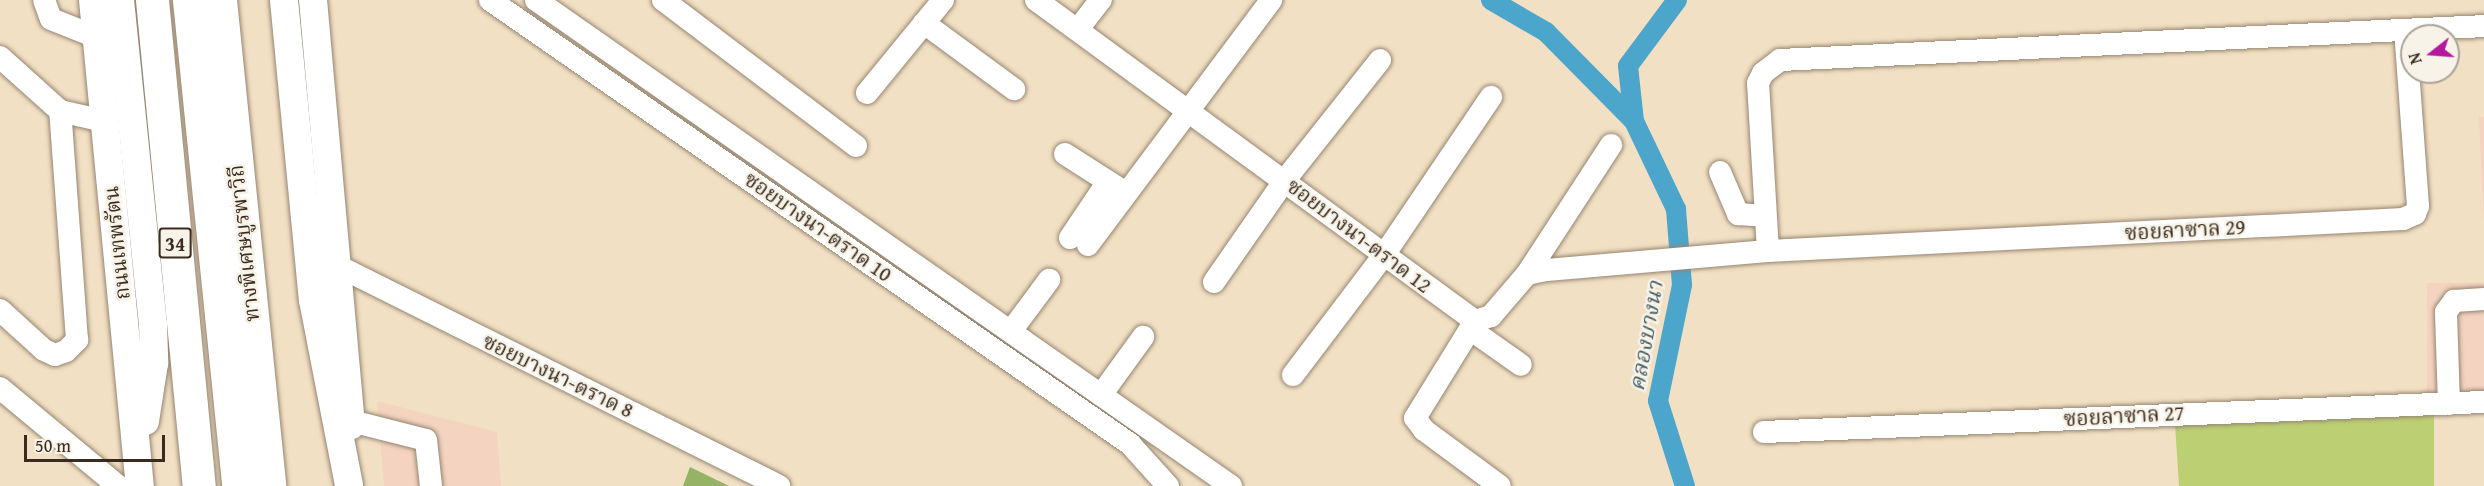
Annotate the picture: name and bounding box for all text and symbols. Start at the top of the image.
north arrow [2400,24,2460,84]
text: N [2402,50,2428,67]
street label: ทางพิเศษบูรพาวิถี [223,163,265,323]
street label: ซอยบางนา-ตราด 10 [739,167,897,287]
street label: ซอยบางนา-ตราด 12 [1282,173,1436,299]
street label: ถนนเทพรัตน [98,185,136,301]
street label: ซอยลาซาล 29 [2124,214,2246,246]
road number: 34 [158,226,192,260]
water label: คลองบางนา [1623,279,1669,393]
street label: ซอยบางนา-ตราด 8 [479,329,637,423]
street label: ซอยลาซาล 27 [2063,400,2185,432]
scale bar [27,423,168,461]
text: 50 m [35,432,71,459]

